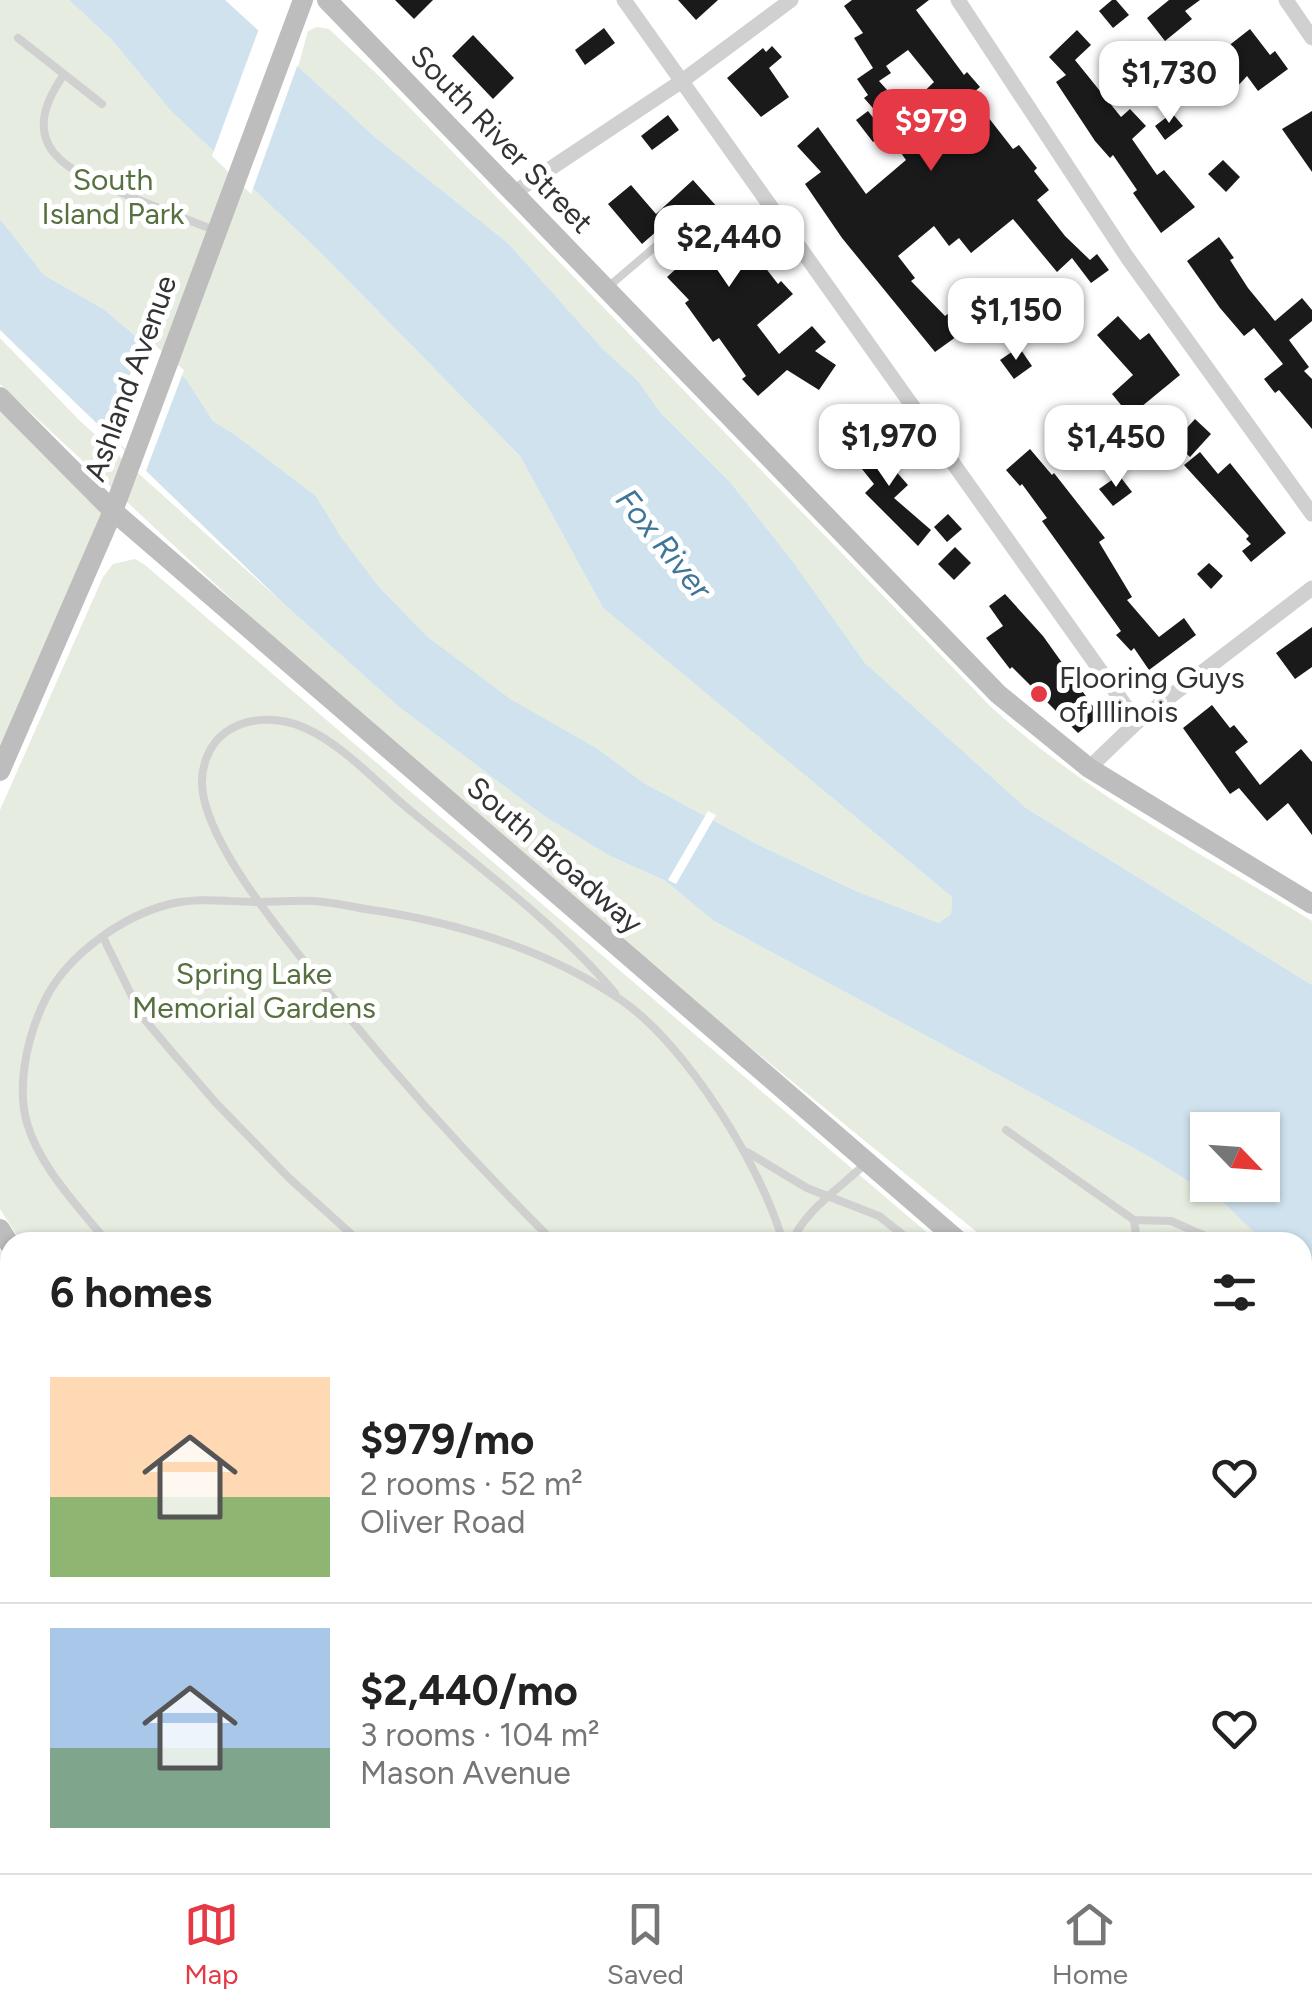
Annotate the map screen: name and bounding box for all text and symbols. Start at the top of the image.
street label: South River Street [403,37,601,241]
pin: $1,730 [1088,41,1250,126]
text: $1,730 [1121,54,1217,92]
pin: $979 [872,89,990,174]
text: $979 [895,102,967,140]
park label: South Island Park [42,161,185,232]
pin: $2,440 [648,205,810,290]
text: $2,440 [676,218,782,256]
street label: Ashland Avenue [76,270,184,486]
pin: $1,150 [935,278,1097,363]
text: $1,150 [970,291,1062,329]
pin: $1,970 [808,404,970,489]
pin: $1,450 [1035,405,1197,490]
text: $1,970 [841,417,937,455]
text: $1,450 [1066,418,1166,456]
water label: Fox River [608,481,721,608]
place label: Flooring Guys of Illinois [1059,659,1245,730]
marker: Flooring Guys of Illinois [1028,683,1050,705]
street label: South Broadway [460,769,651,942]
park label: Spring Lake Memorial Gardens [132,955,376,1026]
north arrow [1190,1112,1280,1202]
map controls [1190,1112,1280,1202]
icon: filters [1207,1265,1262,1320]
text: 6 homes [50,1267,212,1318]
text: $979/mo [360,1414,535,1465]
icon: home [130,1417,250,1537]
icon: heart [1207,1450,1262,1505]
text: 2 rooms · 52 m² [360,1465,583,1503]
text: Oliver Road [360,1503,525,1541]
text: $2,440/mo [360,1665,578,1716]
icon: home [130,1668,250,1788]
icon: heart [1207,1701,1262,1756]
text: 3 rooms · 104 m² [360,1716,600,1754]
text: Mason Avenue [360,1754,571,1792]
tab: Map [184,1897,239,1991]
tab: Saved [607,1897,684,1991]
tab: Home [1052,1897,1128,1991]

